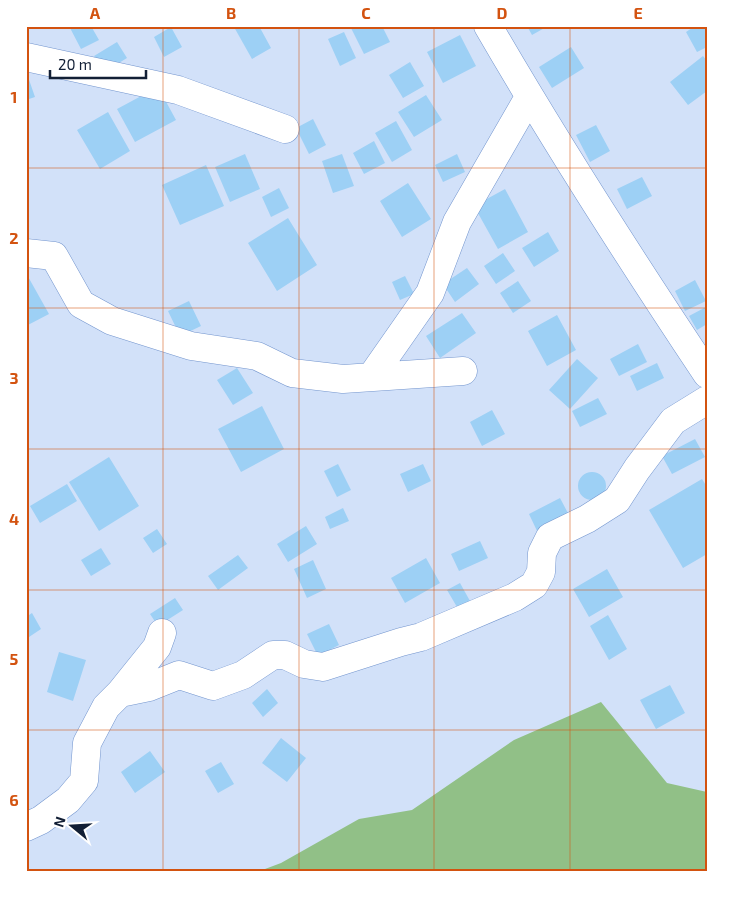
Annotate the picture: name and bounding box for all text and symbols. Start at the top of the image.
text: A [90,3,101,22]
text: B [226,3,236,22]
text: C [361,3,371,22]
text: D [497,3,508,22]
text: E [633,3,643,22]
scale bar [50,48,146,80]
text: 20 m [58,55,92,73]
text: 1 [11,87,17,106]
text: 2 [9,228,19,247]
text: 3 [9,368,19,387]
text: 4 [9,509,19,528]
text: 5 [10,649,19,668]
text: 6 [9,790,19,809]
north arrow [48,800,98,850]
text: N [50,814,69,829]

